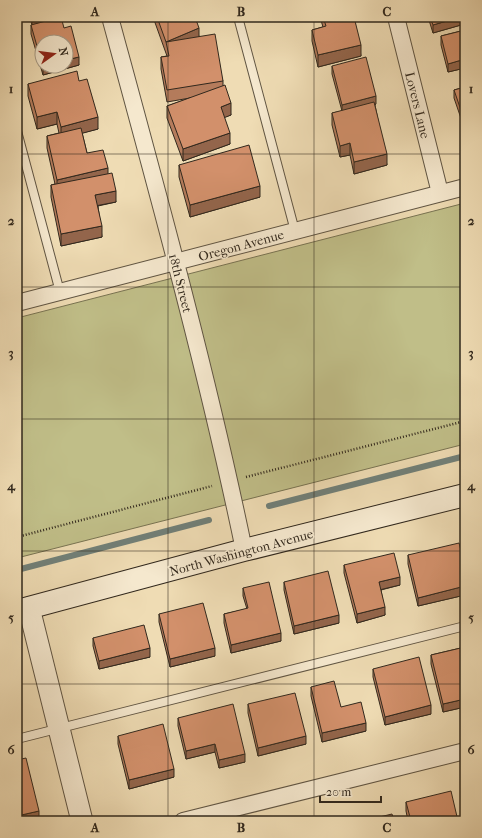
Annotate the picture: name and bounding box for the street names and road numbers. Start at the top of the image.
street label: Lovers Lane [402,70,433,140]
street label: Oregon Avenue [197,227,286,264]
street label: 18th Street [166,252,195,314]
street label: North Washington Avenue [168,526,315,579]

